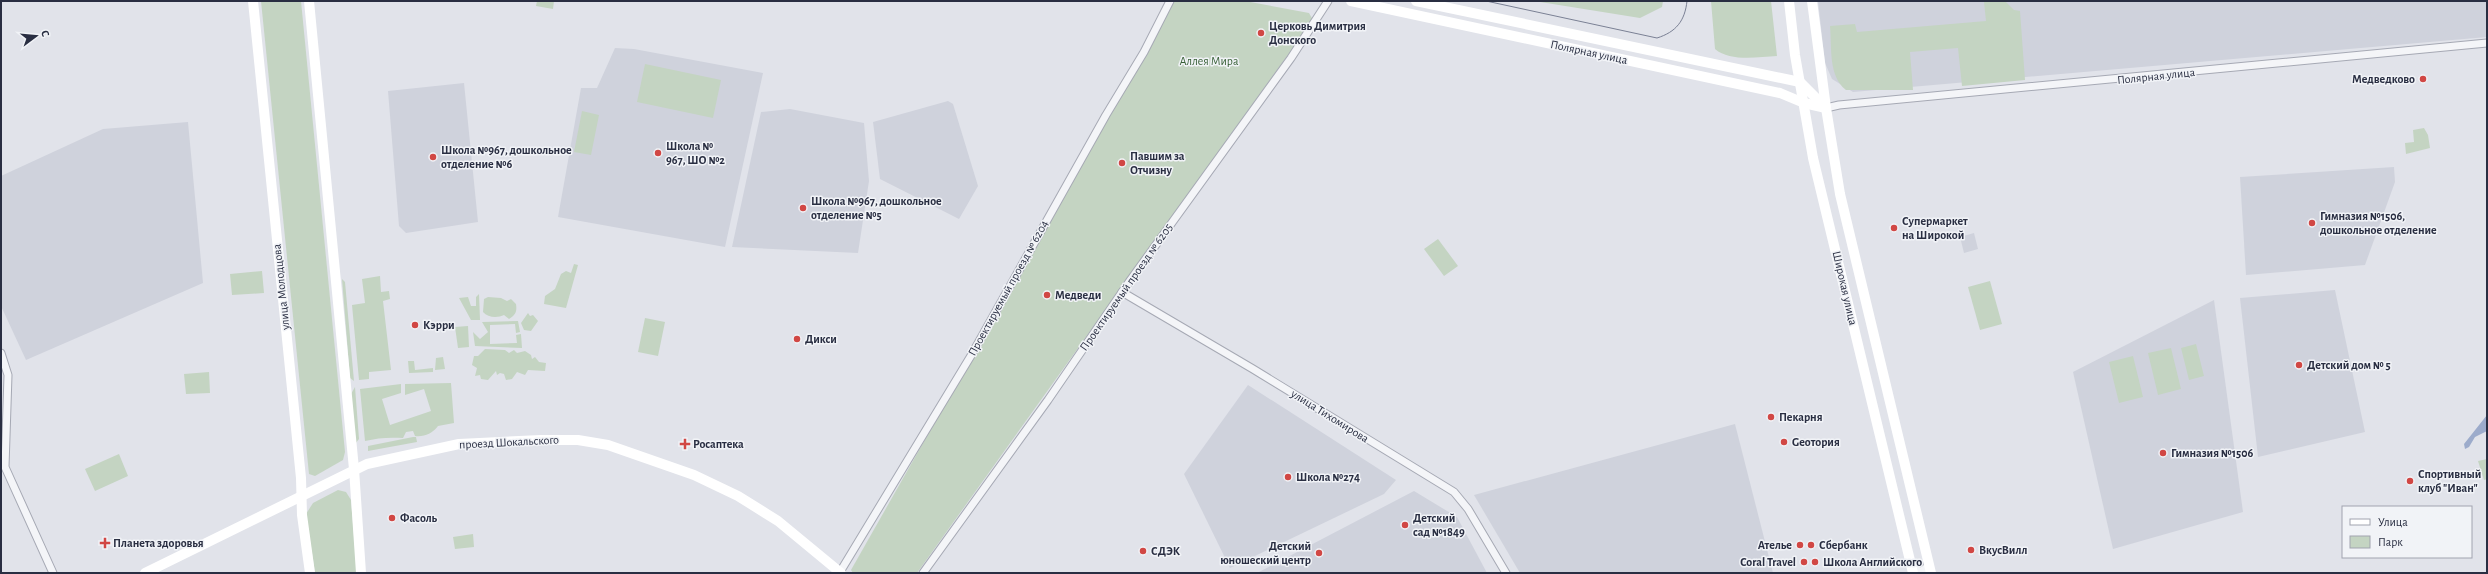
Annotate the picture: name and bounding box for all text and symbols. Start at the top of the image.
north arrow [16,16,56,56]
place label: Церковь Димитрия Донского [1269,20,1366,46]
marker: Церковь Димитрия Донского [1256,28,1266,38]
text: С [39,29,51,38]
street label: Полярная улица [1549,38,1629,67]
park label: Аллея Мира [1180,55,1239,67]
street label: Полярная улица [2116,66,2196,87]
place label: Медведково [2352,73,2415,85]
marker: Медведково [2418,74,2428,84]
place label: Школа № 967, ШО №2 [666,140,725,166]
place label: Школа №967, дошкольное отделение №6 [441,144,572,170]
marker: Школа № 967, ШО №2 [653,148,663,158]
place label: Павшим за Отчизну [1130,150,1185,177]
marker: Школа №967, дошкольное отделение №6 [428,152,438,162]
marker: Павшим за Отчизну [1117,158,1127,168]
place label: Школа №967, дошкольное отделение №5 [811,195,942,221]
marker: Школа №967, дошкольное отделение №5 [798,203,808,213]
place label: Гимназия №1506, дошкольное отделение [2320,210,2437,236]
place label: Супермаркет на Широкой [1902,215,1968,241]
street label: Проектируемый проезд № 6204 [966,218,1051,358]
marker: Гимназия №1506, дошкольное отделение [2307,218,2317,228]
street label: Проектируемый проезд № 6205 [1077,221,1175,353]
marker: Супермаркет на Широкой [1889,223,1899,233]
street label: улица Молодцова [270,243,293,332]
street label: Широкая улица [1830,250,1860,327]
place label: Медведи [1055,289,1101,301]
marker: Медведи [1042,290,1052,300]
place label: Кэрри [423,319,455,331]
marker: Кэрри [410,320,420,330]
place label: Дикси [805,333,837,345]
marker: Дикси [792,334,802,344]
place label: Детский дом № 5 [2307,359,2391,371]
marker: Детский дом № 5 [2294,360,2304,370]
street label: улица Тихомирова [1288,387,1371,446]
place label: Пекарня [1779,411,1823,423]
marker: Пекарня [1766,412,1776,422]
street label: проезд Шокальского [459,433,559,451]
place label: Gеотория [1792,436,1840,448]
marker: Gеотория [1779,437,1789,447]
place label: Росаптека [693,438,744,450]
marker: Росаптека [680,439,690,449]
place label: Гимназия №1506 [2171,447,2253,459]
marker: Гимназия №1506 [2158,448,2168,458]
place label: Спортивный клуб "Иван" [2418,468,2481,495]
place label: Школа №274 [1296,471,1360,483]
marker: Школа №274 [1283,472,1293,482]
marker: Спортивный клуб "Иван" [2405,476,2415,486]
legend [2342,506,2472,558]
place label: Фасоль [400,512,438,524]
place label: Детский сад №1849 [1413,512,1465,538]
marker: Фасоль [387,513,397,523]
text: Улица [2378,516,2408,528]
marker: Детский сад №1849 [1400,520,1410,530]
text: Парк [2378,536,2403,548]
place label: Планета здоровья [113,537,204,549]
marker: Планета здоровья [100,538,110,548]
place label: Ателье [1758,539,1792,551]
place label: Сбербанк [1819,539,1868,551]
place label: Детский юношеский центр [1220,540,1311,566]
marker: Ателье [1795,540,1805,550]
marker: Сбербанк [1806,540,1816,550]
place label: ВкусВилл [1979,544,2027,557]
place label: СДЭК [1151,545,1181,557]
marker: ВкусВилл [1966,545,1976,555]
marker: СДЭК [1138,546,1148,556]
marker: Детский юношеский центр [1314,548,1324,558]
place label: Coral Travel [1740,556,1796,568]
place label: Школа Английского [1823,556,1922,568]
marker: Coral Travel [1799,557,1809,567]
marker: Школа Английского [1810,557,1820,567]

